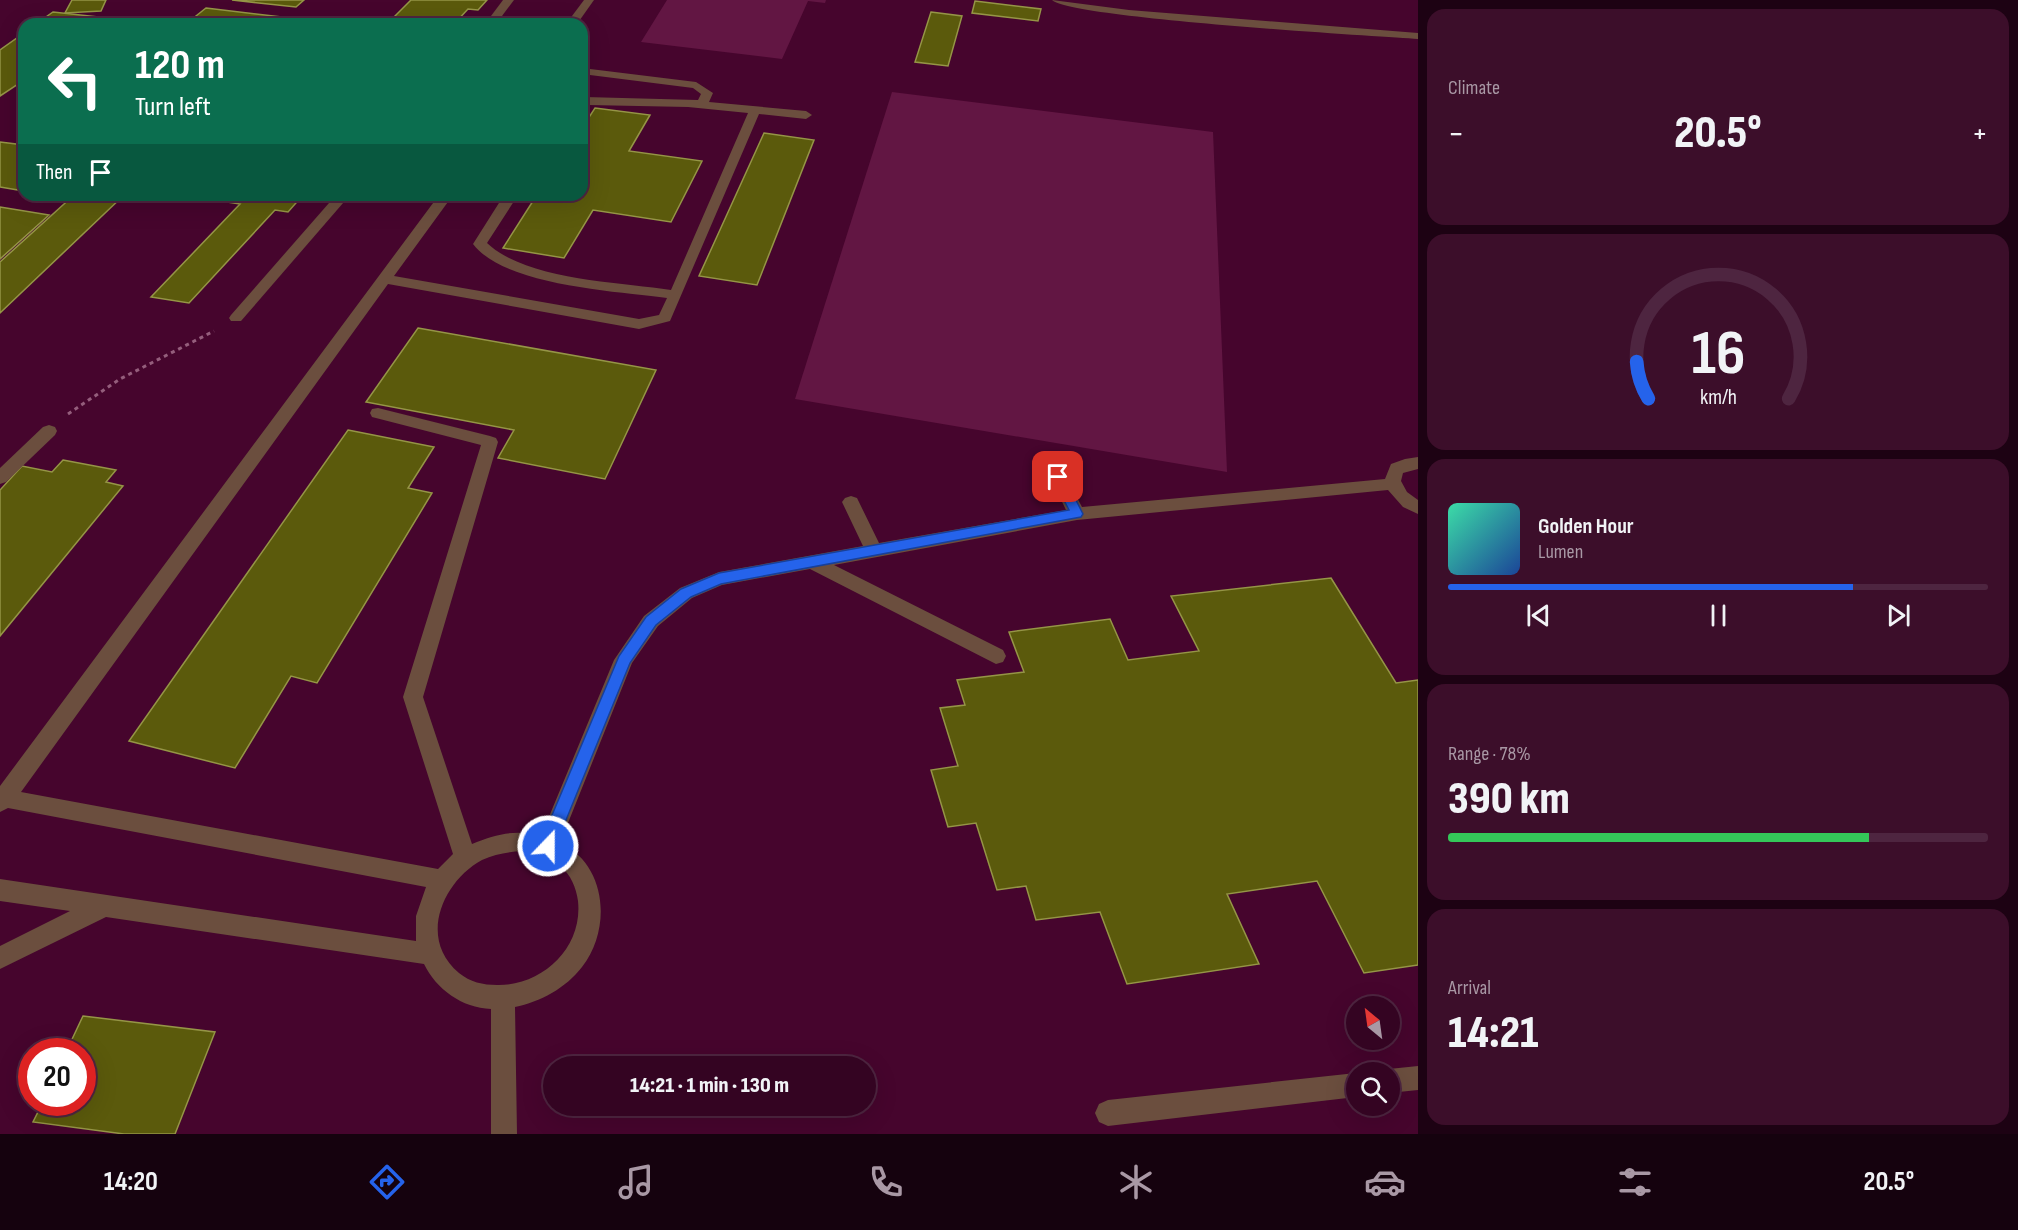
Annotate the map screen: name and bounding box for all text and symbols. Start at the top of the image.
text: 120 m [135,40,225,91]
icon: left [36,42,114,120]
text: Climate [1448,76,1500,100]
text: Turn left [135,91,211,123]
text: 20.5° [1674,106,1762,161]
text: − [1448,114,1464,154]
text: + [1972,114,1988,154]
icon: arrive [84,156,117,189]
text: Then [36,159,72,186]
text: 16 [1691,317,1745,392]
text: km/h [1699,385,1737,410]
pin [1032,451,1083,502]
icon: arrive [1041,460,1074,493]
text: Golden Hour [1538,513,1634,540]
text: Lumen [1538,540,1583,564]
icon: previous [1522,599,1555,632]
icon: pause [1702,599,1735,632]
icon: next [1882,599,1915,632]
text: Range · 78% [1448,742,1531,766]
text: 390 km [1448,772,1570,827]
position arrow [516,814,580,878]
text: Arrival [1448,976,1491,1000]
north arrow [1346,996,1400,1050]
map controls [1346,996,1400,1116]
text: 14:21 [1448,1006,1538,1061]
speed limit sign: 20 [18,1038,96,1116]
button: search [1346,1062,1400,1116]
text: 14:21 · 1 min · 130 m [630,1072,789,1099]
icon: directions [366,1161,408,1203]
icon: music [615,1161,657,1203]
icon: phone [865,1161,907,1203]
icon: climate [1115,1161,1157,1203]
icon: car [1364,1161,1406,1203]
icon: filters [1614,1161,1656,1203]
text: 14:20 [104,1166,158,1198]
text: 20.5° [1864,1166,1914,1198]

